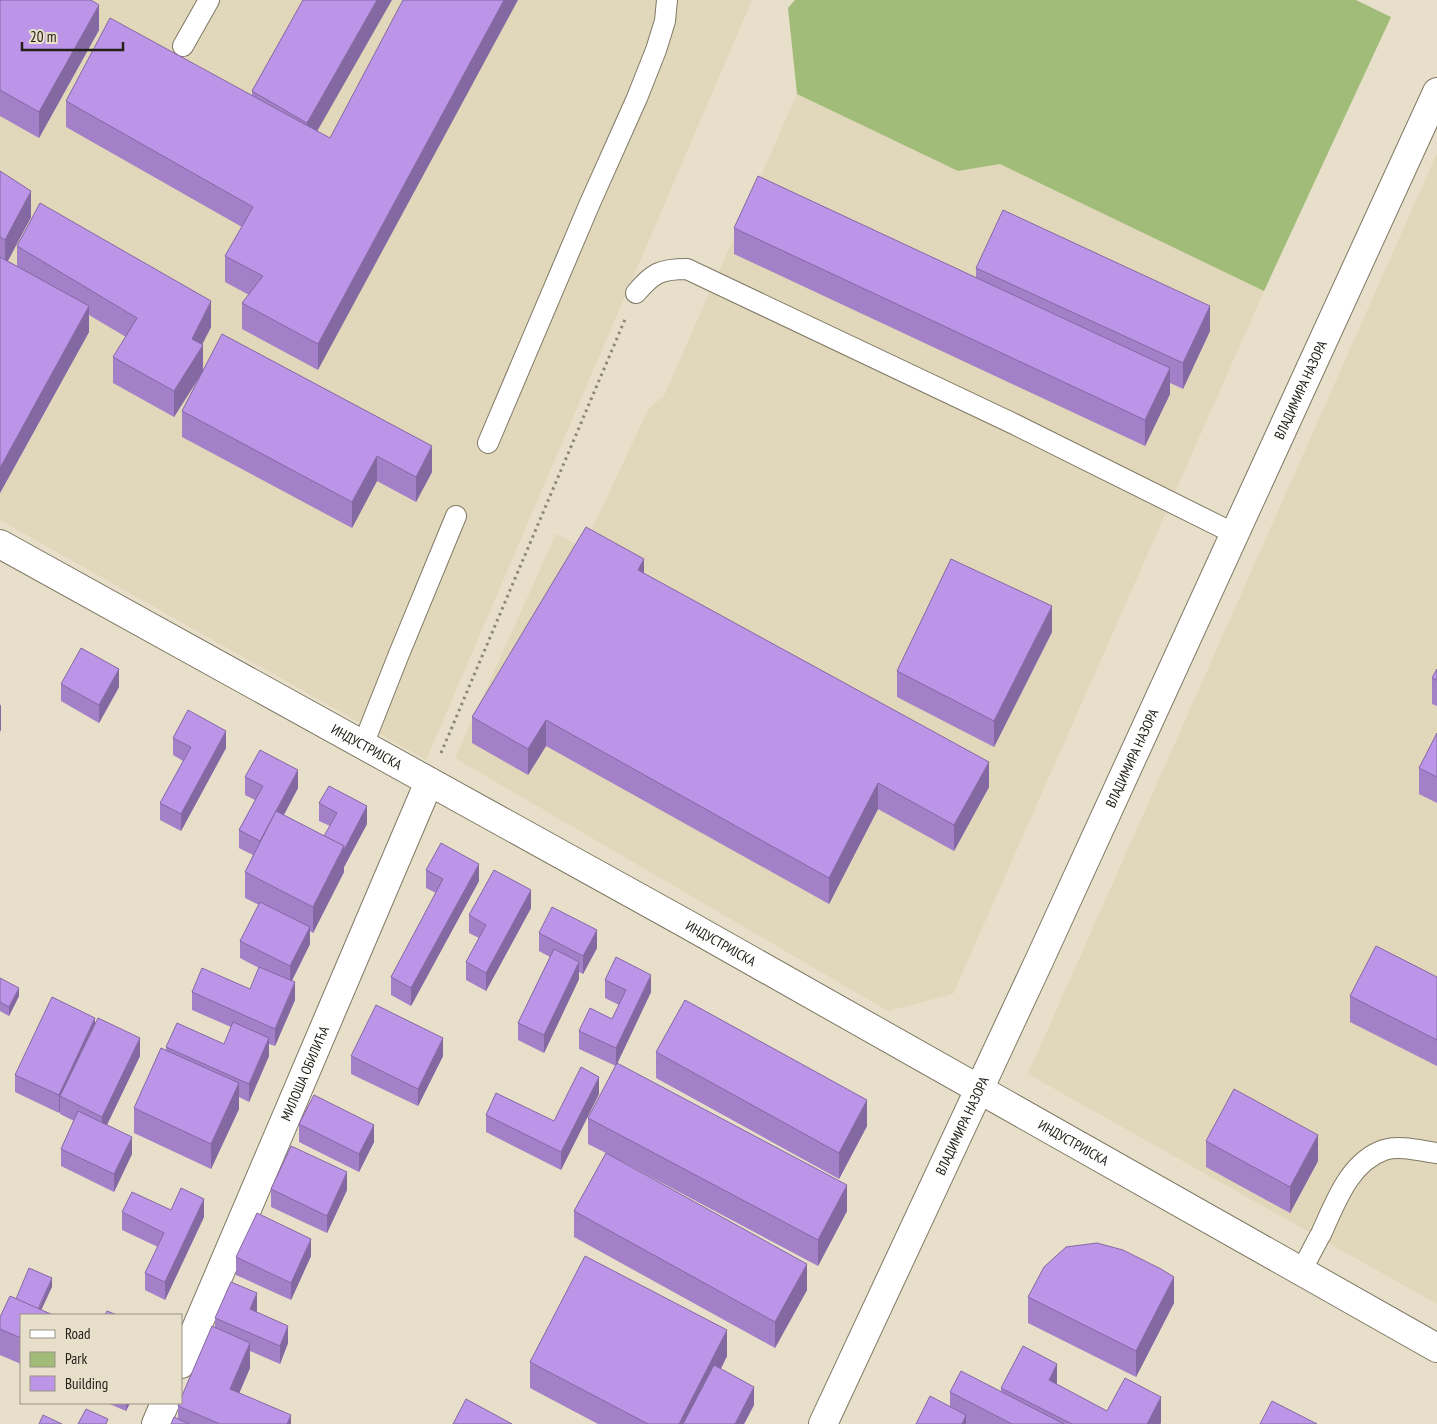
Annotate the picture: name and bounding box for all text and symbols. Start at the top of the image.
scale bar [22,20,124,52]
text: 20 m [30,27,56,46]
street label: ВЛАДИМИРА НАЗОРА [1270,337,1331,442]
street label: ВЛАДИМИРА НАЗОРА [1101,706,1162,810]
street label: ИНДУСТРИЈСКА [328,720,405,774]
street label: ИНДУСТРИЈСКА [682,916,760,970]
street label: МИЛОША ОБИЛИЋА [277,1023,333,1124]
street label: ВЛАДИМИРА НАЗОРА [931,1073,993,1178]
street label: ИНДУСТРИЈСКА [1035,1115,1112,1170]
legend [20,1314,182,1404]
text: Road [65,1324,91,1343]
text: Park [65,1349,87,1368]
text: Building [65,1374,108,1393]

